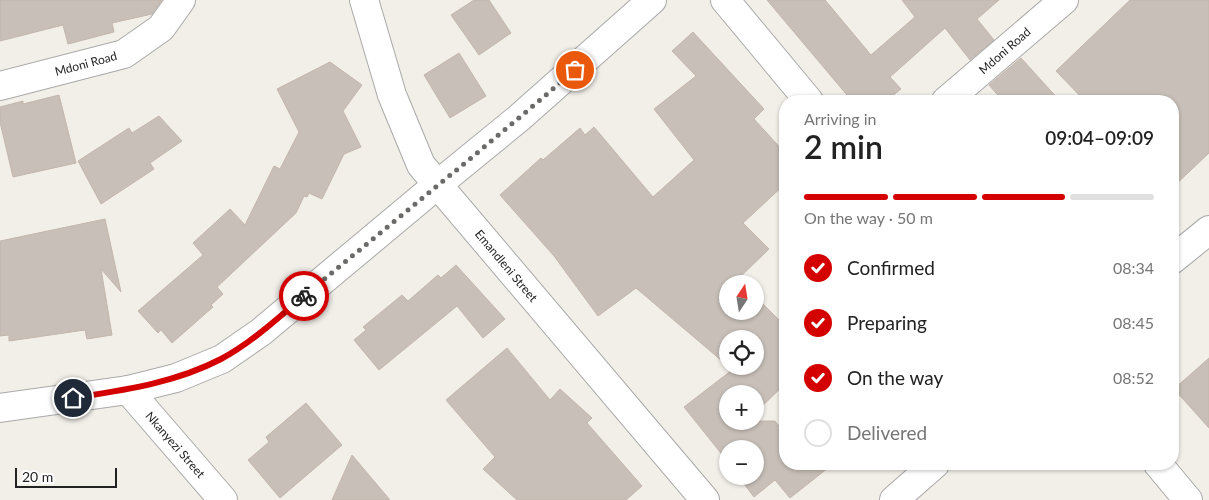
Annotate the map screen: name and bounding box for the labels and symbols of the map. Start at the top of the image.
street label: Mdoni Road [976,24,1034,77]
street label: Mdoni Road [53,48,119,79]
pin [554,49,596,91]
street label: Emandleni Street [472,227,541,305]
courier [279,271,329,321]
north arrow [719,275,764,320]
pin [52,377,94,419]
street label: Nkanyezi Street [142,408,209,481]
scale bar [15,465,118,488]

